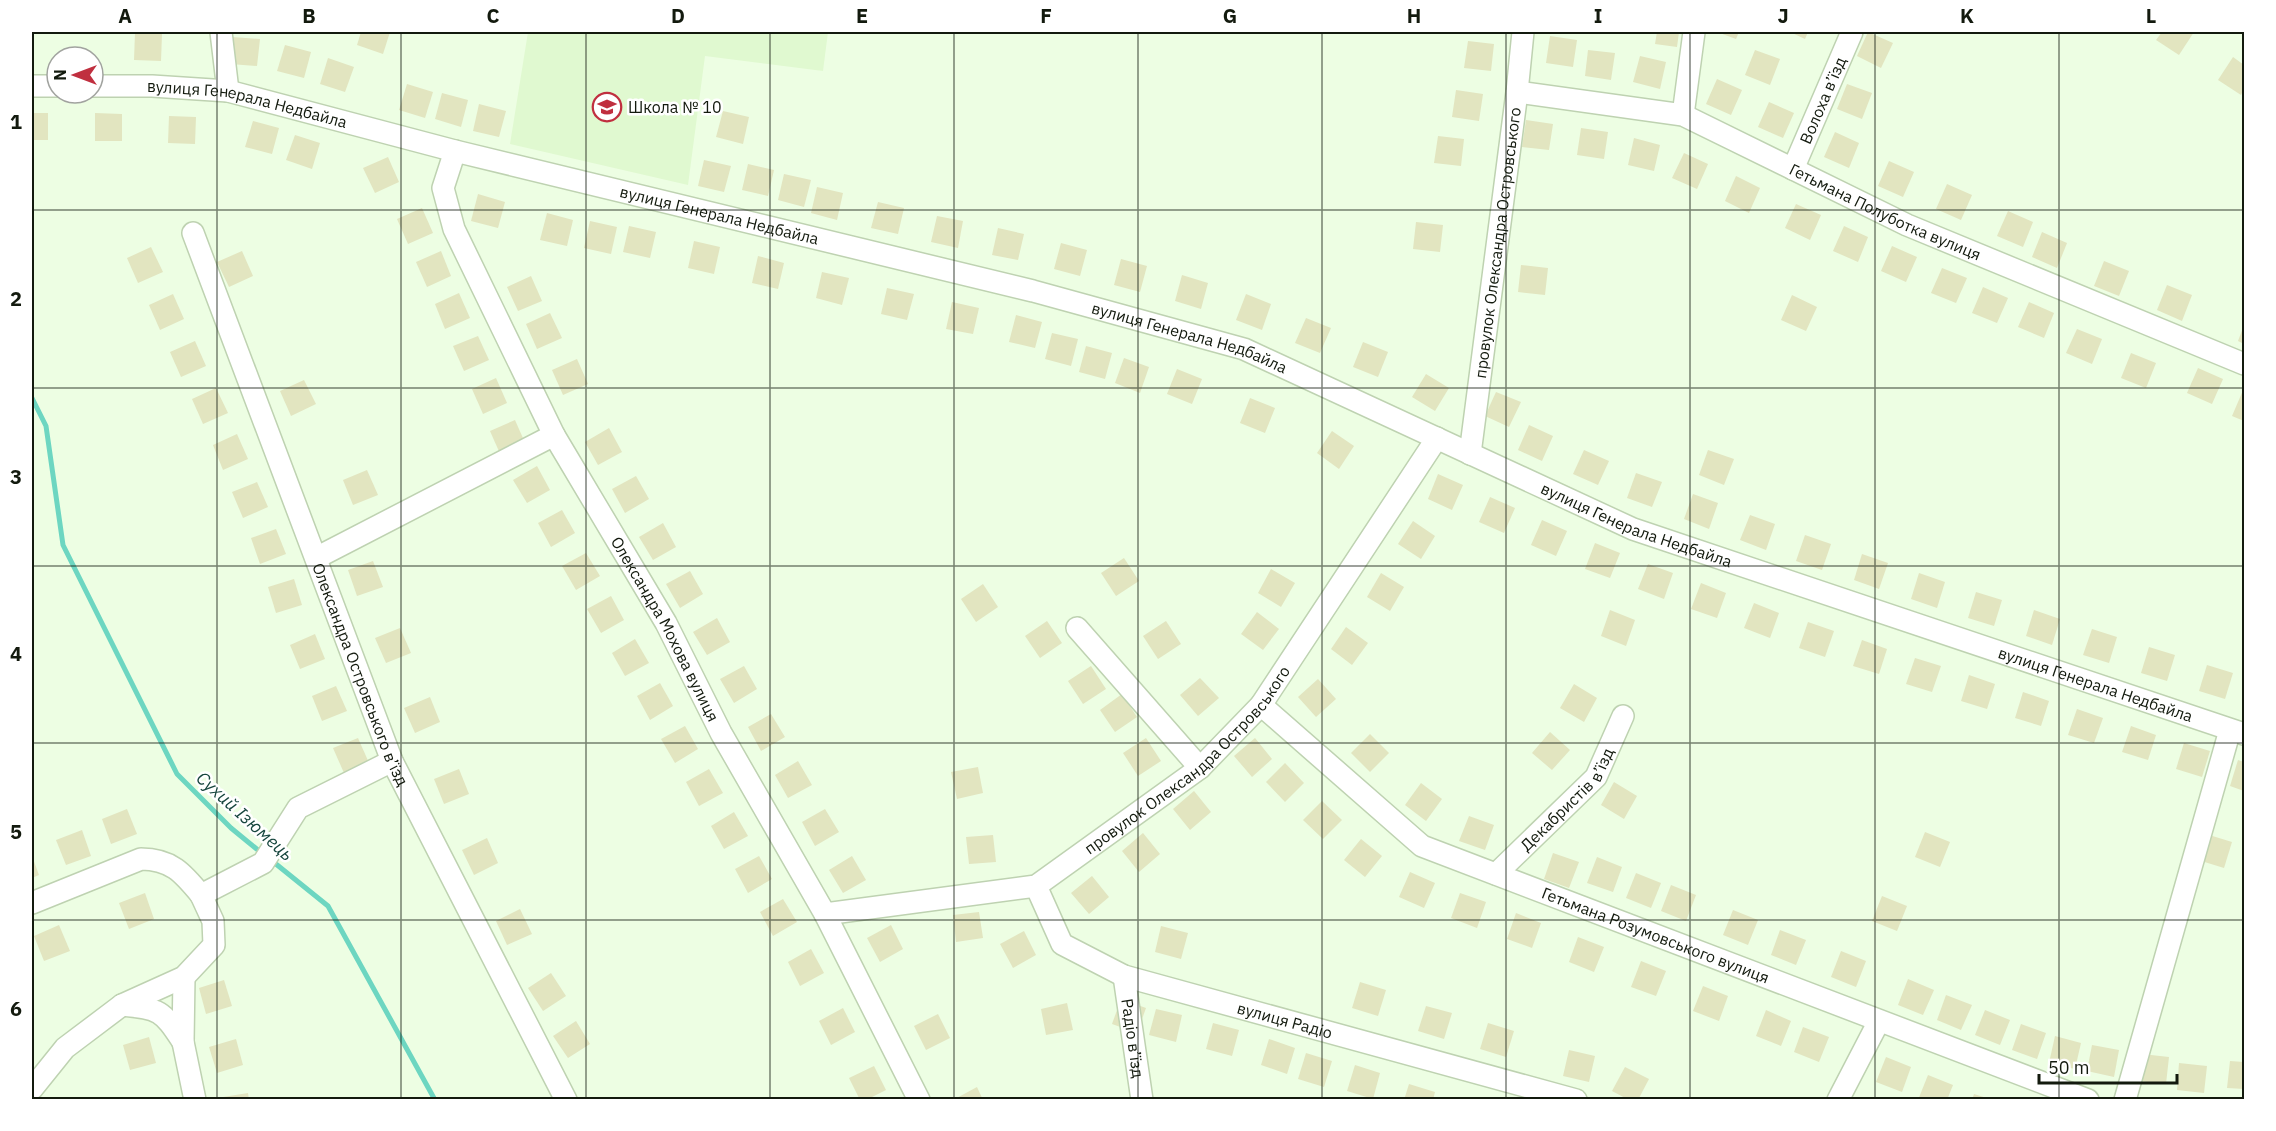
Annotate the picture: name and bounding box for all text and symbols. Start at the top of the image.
text: A [118,2,132,29]
text: B [302,2,316,29]
text: C [486,2,500,29]
text: D [671,2,685,29]
text: E [856,2,868,29]
text: F [1040,2,1052,29]
text: G [1223,2,1237,29]
text: H [1407,2,1421,29]
text: I [1594,2,1602,29]
text: J [1777,2,1789,29]
text: K [1960,2,1974,29]
text: L [2146,2,2156,29]
north arrow [45,45,105,105]
street label: Волоха в’їзд [1795,53,1850,147]
text: N [50,69,70,81]
street label: вулиця Генерала Недбайла [147,76,350,132]
school or university icon: Школа № 10 [591,91,623,123]
place label: Школа № 10 [628,97,722,117]
street label: провулок Олександра Островського [1470,106,1525,379]
text: 1 [10,108,22,135]
street label: Гетьмана Полуботка вулиця [1786,159,1984,264]
street label: вулиця Генерала Недбайла [618,181,821,249]
text: 2 [10,285,22,312]
street label: вулиця Генерала Недбайла [1089,298,1291,378]
text: 3 [10,463,22,490]
street label: вулиця Генерала Недбайла [1538,478,1735,572]
street label: Олександра Мохова вулиця [607,533,724,725]
street label: Олександра Островського в’їзд [308,560,413,790]
text: 4 [10,640,22,667]
street label: вулиця Генерала Недбайла [1996,642,2196,726]
street label: провулок Олександра Островського [1080,662,1294,858]
street label: Декабристів в’їзд [1516,744,1618,855]
water label: Сухий Ізюмець [192,766,298,866]
text: 5 [10,818,22,845]
street label: Гетьмана Розумовського вулиця [1539,883,1772,988]
text: 6 [10,995,22,1022]
street label: Радіо в’їзд [1117,997,1149,1080]
street label: вулиця Радіо [1235,997,1335,1043]
scale bar [2039,1047,2177,1085]
text: 50 m [2048,1056,2090,1079]

